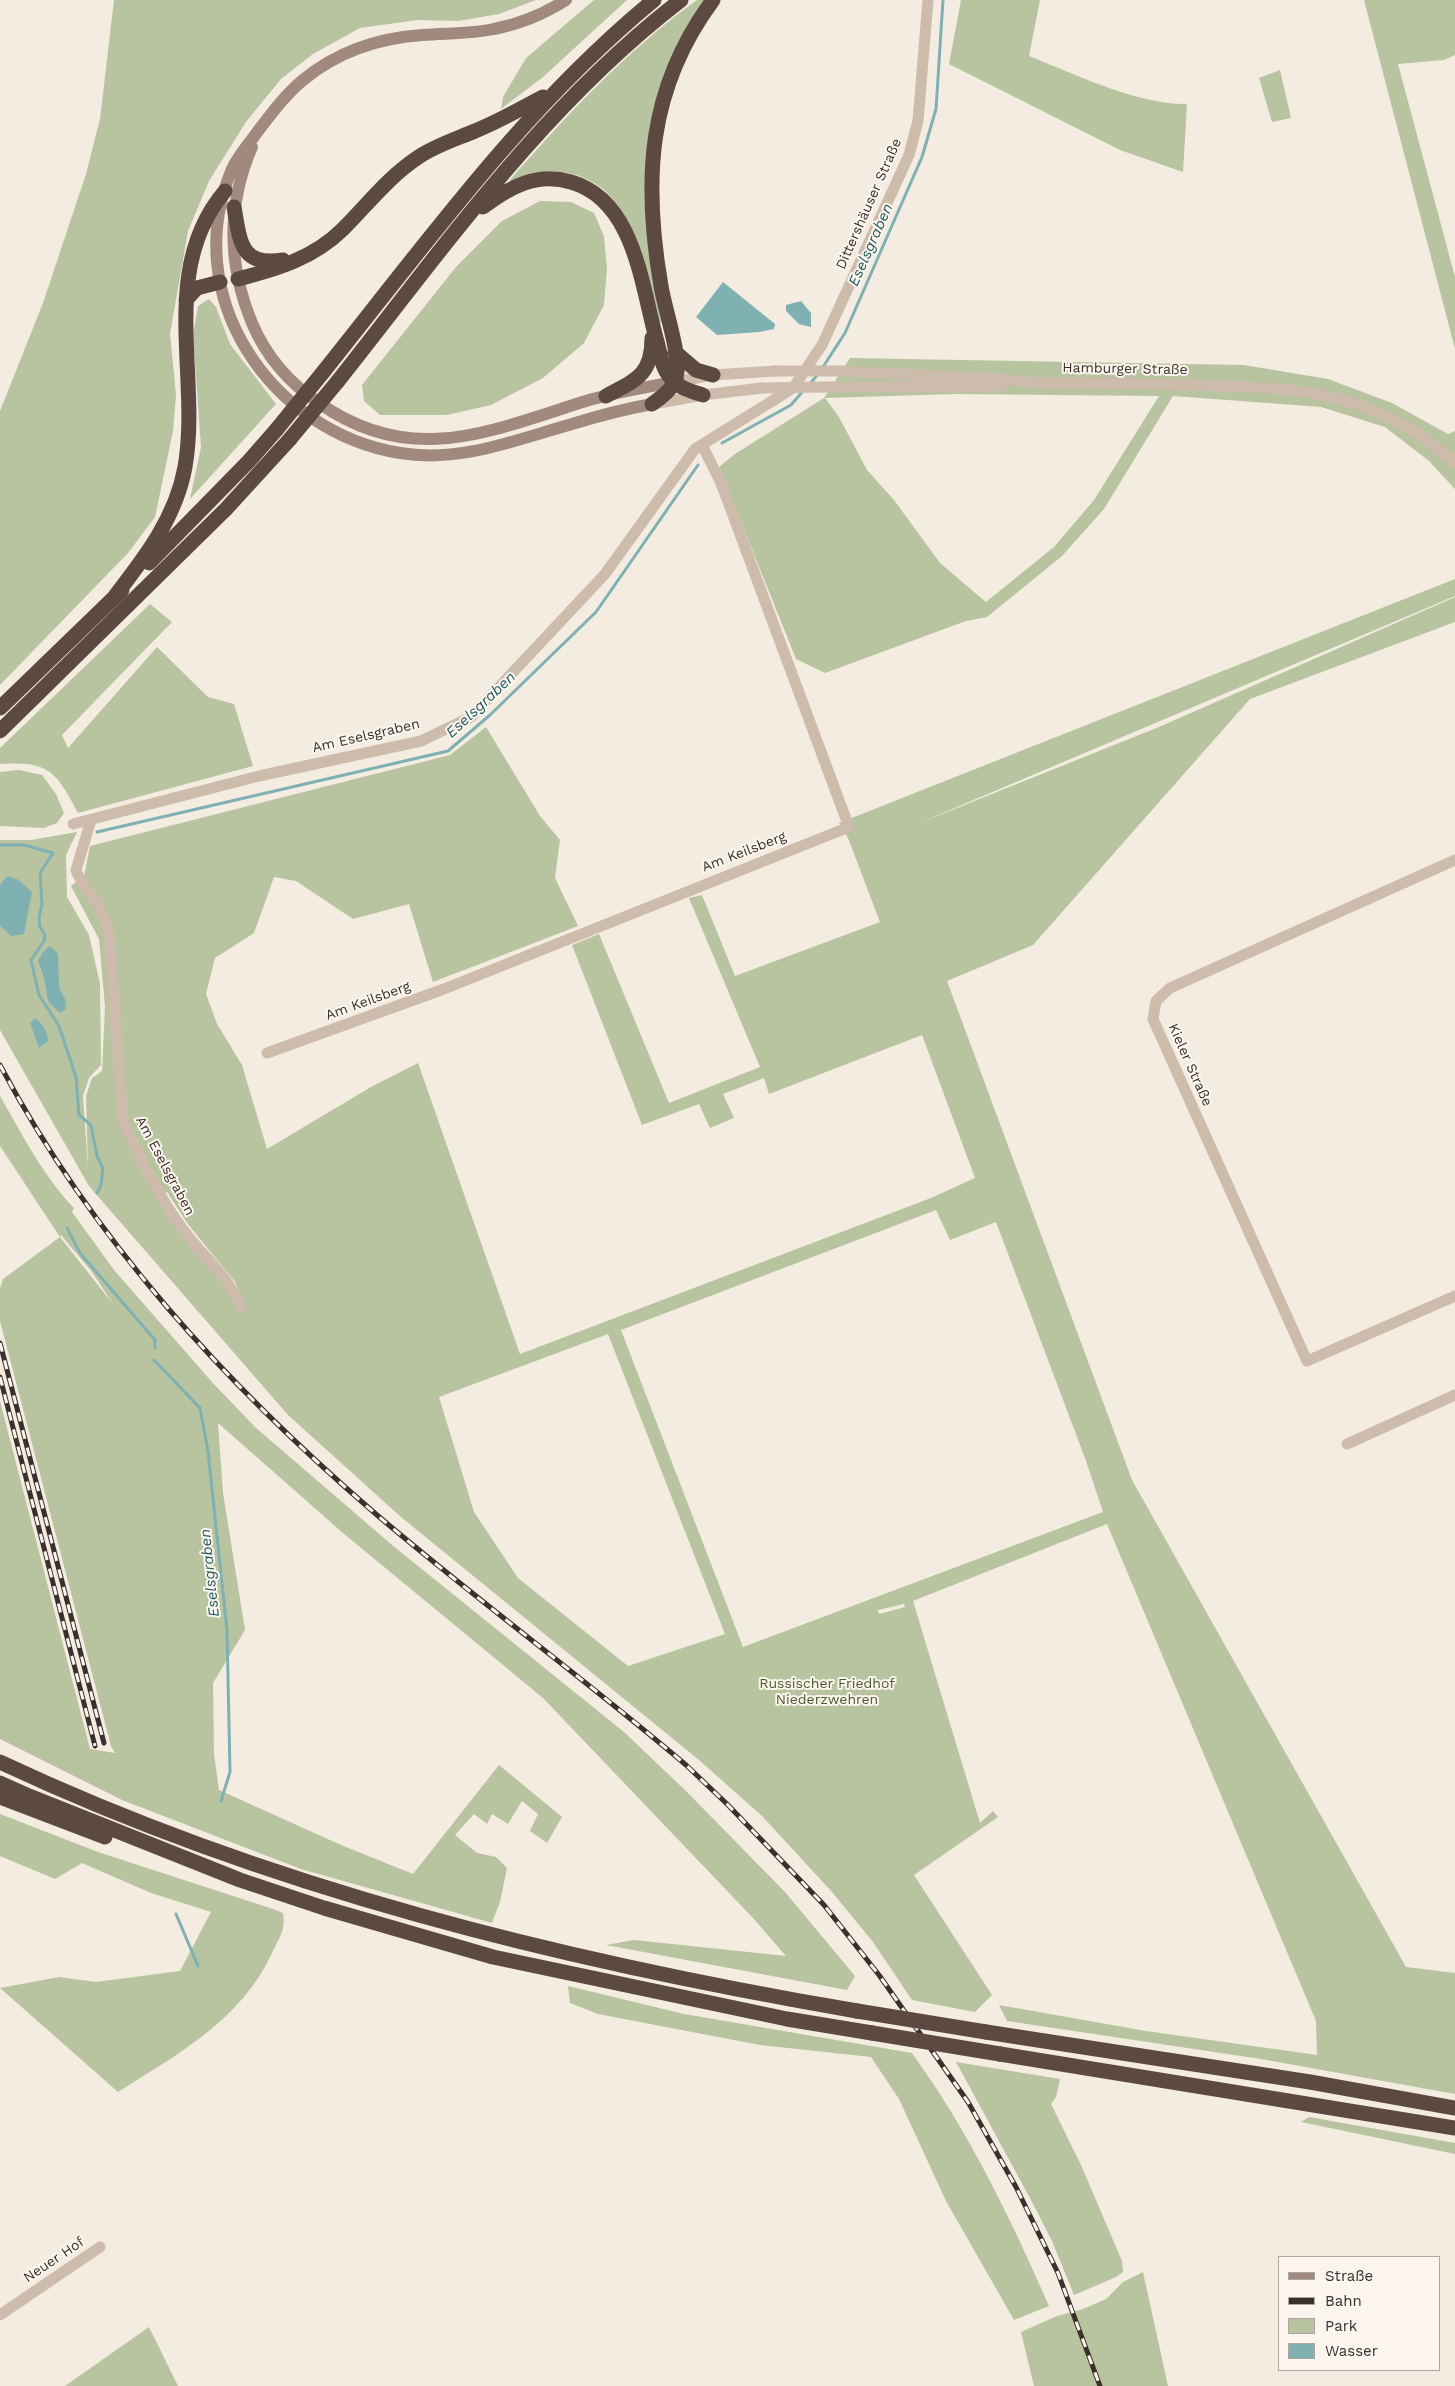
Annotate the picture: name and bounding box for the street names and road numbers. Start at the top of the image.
street label: Dittershäuser Straße [833,136,905,272]
street label: Hamburger Straße [1062,360,1188,378]
street label: Am Eselsgraben [311,715,421,757]
street label: Am Keilsberg [699,828,789,876]
street label: Am Keilsberg [323,978,413,1024]
street label: Kieler Straße [1164,1021,1216,1109]
street label: Am Eselsgraben [132,1114,198,1218]
street label: Neuer Hof [21,2234,87,2286]

